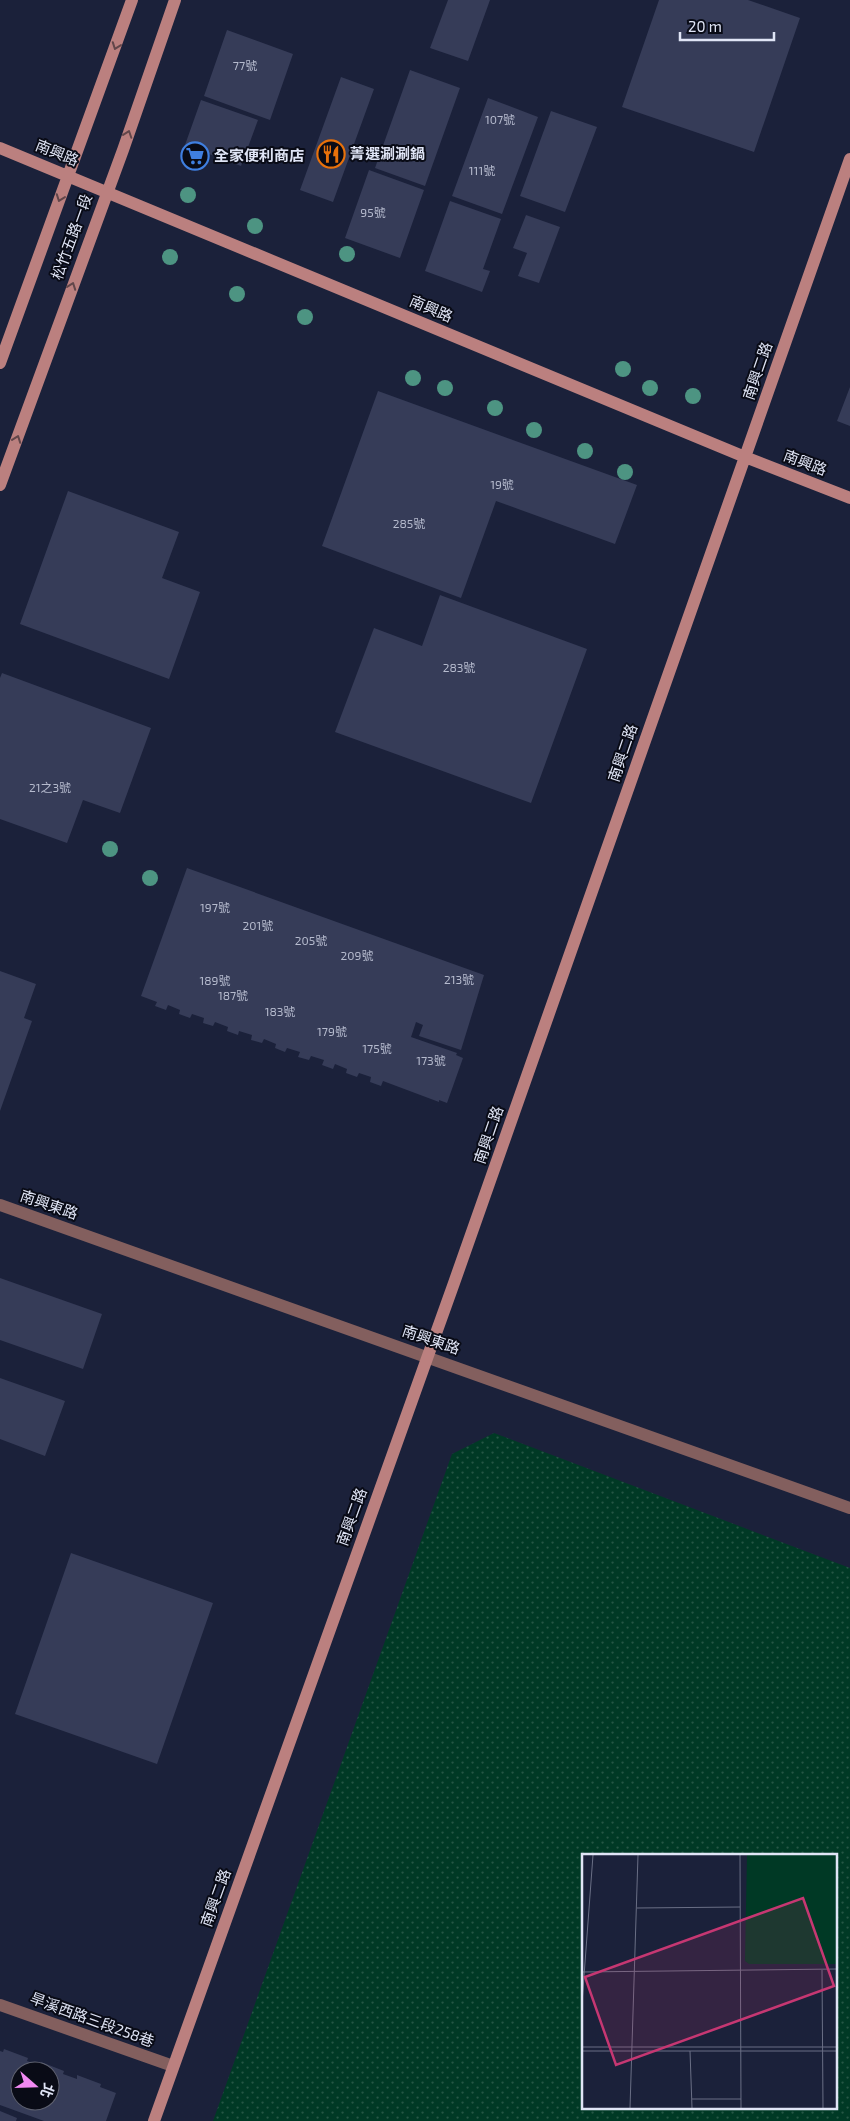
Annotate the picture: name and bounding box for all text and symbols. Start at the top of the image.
scale bar [680,10,774,42]
text: 20 m [688,17,722,35]
one-way arrow [112,41,122,50]
house number: 77號 [233,58,257,72]
house number: 107號 [485,112,515,126]
one-way arrow [122,130,132,139]
street label: 南興路 [33,135,82,169]
restaurant icon: 菁選涮涮鍋 [316,139,346,169]
supermarket icon: 全家便利商店 [180,141,210,171]
place label: 菁選涮涮鍋 [350,144,425,162]
place label: 全家便利商店 [214,146,304,164]
house number: 111號 [469,163,495,177]
street label: 松竹五路一段 [47,191,95,282]
one-way arrow [56,194,66,202]
house number: 95號 [360,205,386,219]
one-way arrow [66,283,76,291]
street label: 南興路 [407,291,456,325]
street label: 南興二路 [739,339,775,402]
one-way arrow [11,435,21,444]
street label: 南興路 [781,446,830,479]
house number: 19號 [490,477,514,491]
house number: 285號 [393,516,425,530]
house number: 283號 [443,660,475,674]
street label: 南興二路 [604,721,640,784]
house number: 21之3號 [29,780,71,794]
house number: 197號 [200,900,230,914]
house number: 201號 [243,918,273,932]
house number: 205號 [295,933,327,947]
house number: 209號 [341,948,373,962]
house number: 213號 [444,972,474,986]
house number: 189號 [200,973,230,987]
house number: 187號 [218,988,248,1002]
house number: 183號 [265,1004,295,1018]
house number: 179號 [317,1024,347,1038]
house number: 175號 [362,1041,392,1055]
house number: 173號 [416,1053,446,1067]
street label: 南興二路 [470,1103,506,1166]
street label: 南興東路 [18,1186,81,1222]
street label: 南興東路 [400,1321,463,1357]
street label: 南興二路 [332,1485,370,1548]
inset map [582,1854,838,2108]
street label: 南興二路 [196,1866,234,1929]
street label: 旱溪西路三段258巷 [28,1988,157,2050]
north arrow [10,2061,60,2111]
text: 北 [37,2081,58,2100]

